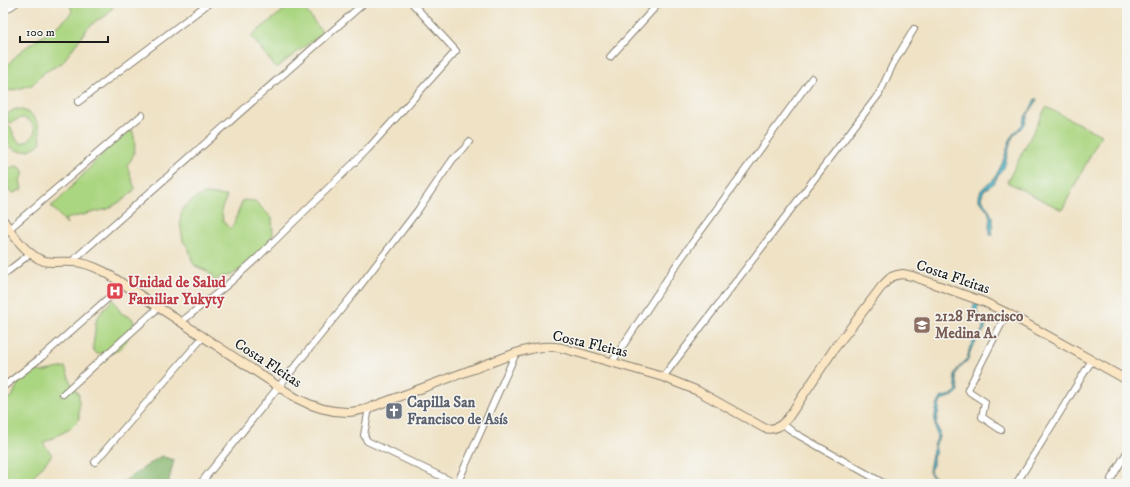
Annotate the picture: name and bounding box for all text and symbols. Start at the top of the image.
scale bar [20,18,108,44]
text: 100 m [26,25,55,40]
street label: Costa Fleitas [914,256,992,298]
place label: Unidad de Salud Familiar Yukyty [128,273,226,309]
hospital icon: Unidad de Salud Familiar Yukyty [105,281,125,301]
place label: 2128 Francisco Medina A. [935,307,1024,343]
school or university icon: 2128 Francisco Medina A. [912,315,932,335]
street label: Costa Fleitas [551,326,629,362]
street label: Costa Fleitas [231,334,305,392]
place label: Capilla San Francisco de Asís [407,393,508,429]
church icon: Capilla San Francisco de Asís [384,401,404,421]

